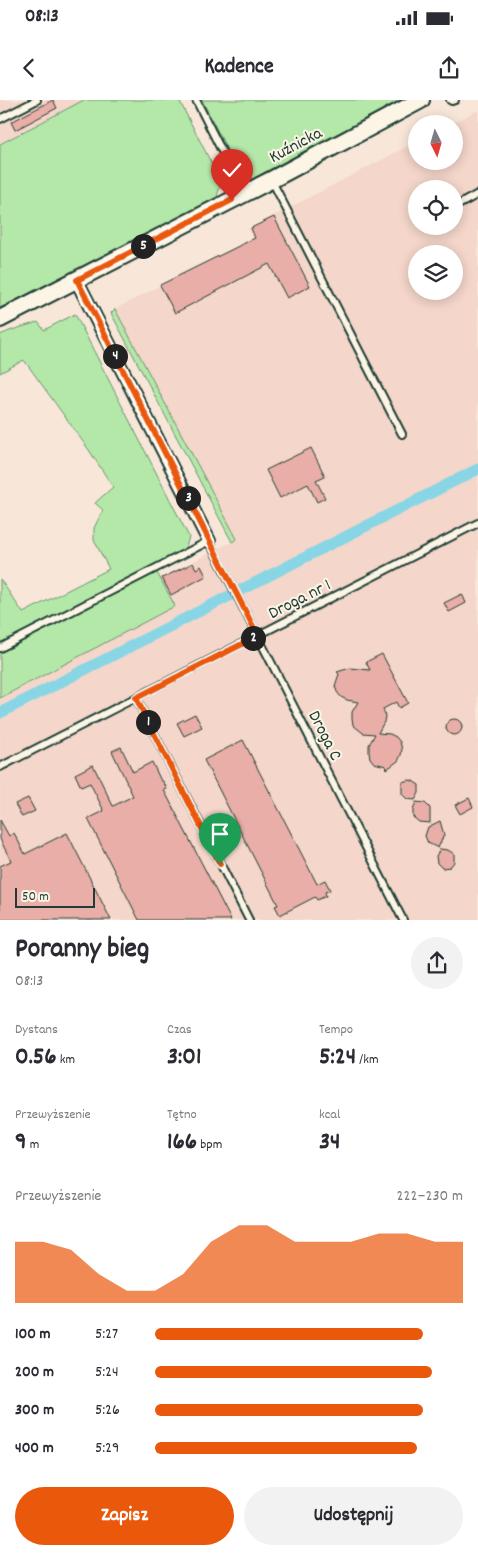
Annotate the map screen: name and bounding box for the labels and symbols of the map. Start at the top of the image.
north arrow [408,115,462,170]
street label: Kuźnicka [265,122,328,171]
pin [211,149,253,200]
pin: 5 [130,234,156,258]
pin: 4 [102,344,128,368]
pin: 3 [176,486,200,510]
street label: Droga nr 1 [264,574,336,627]
pin: 2 [240,626,266,650]
street label: Droga C [301,707,347,766]
pin: 1 [136,710,160,734]
pin [199,813,241,864]
scale bar [15,885,95,908]

